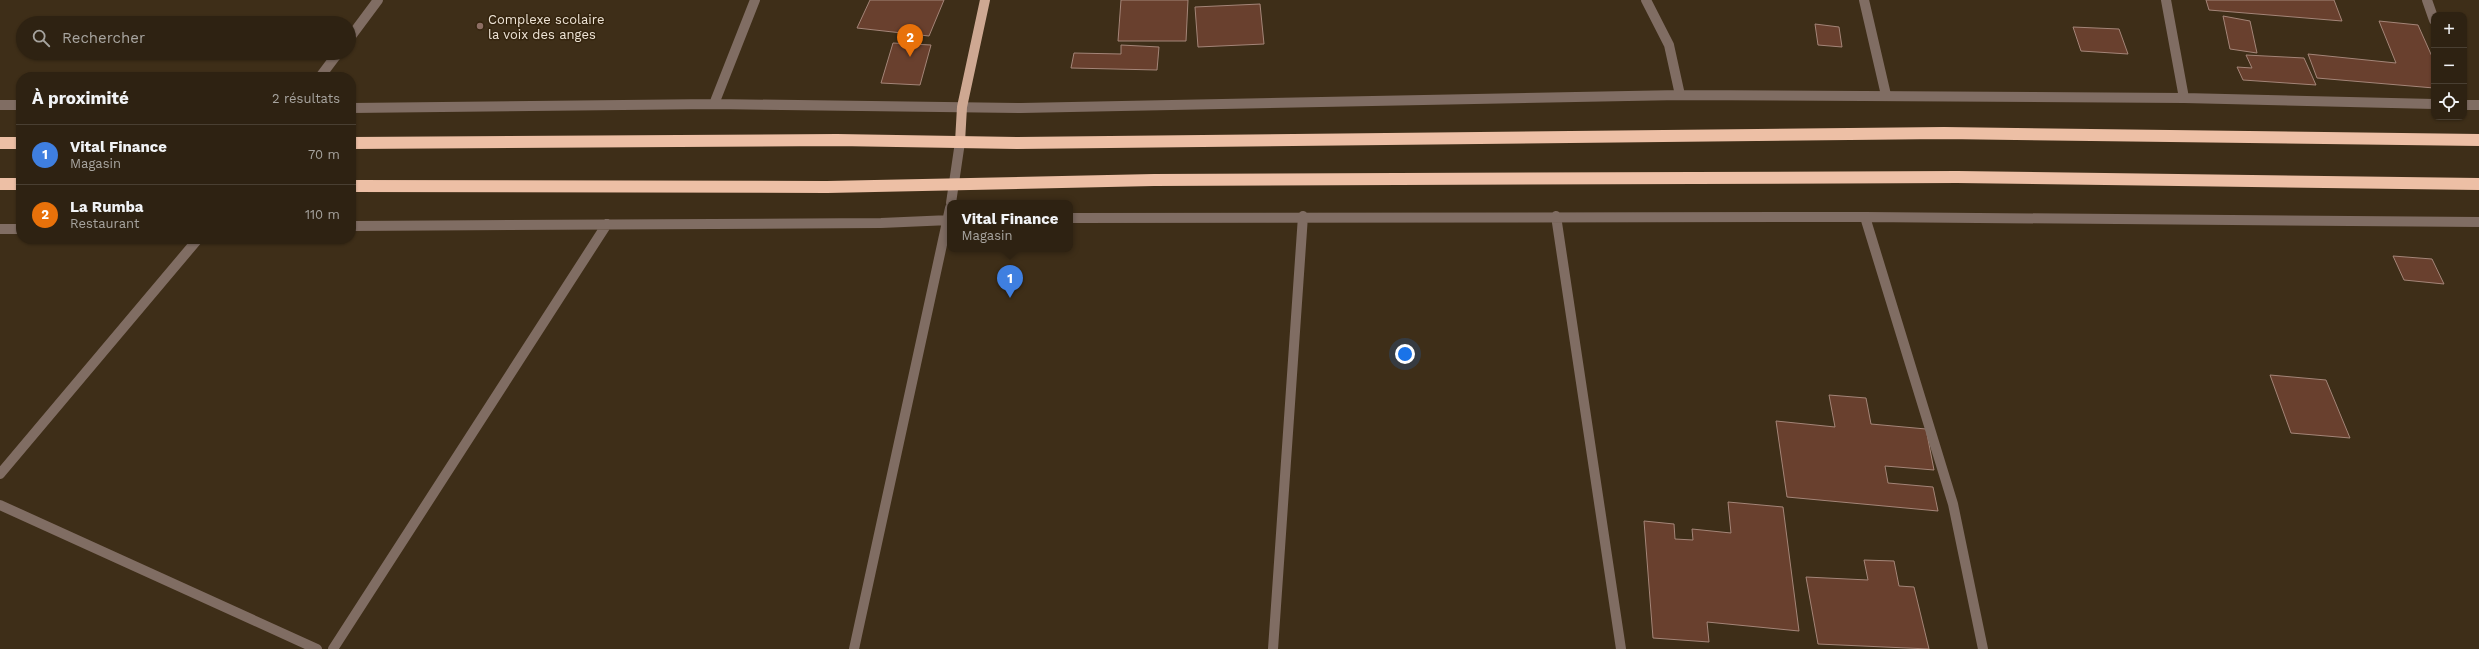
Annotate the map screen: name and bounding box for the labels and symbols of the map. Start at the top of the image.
place label: Complexe scolaire la voix des anges [488,12,604,42]
marker: Complexe scolaire la voix des anges [475,21,485,31]
pin: 2 [897,24,923,57]
pin: 1 [997,265,1023,298]
your location [1395,344,1415,364]

